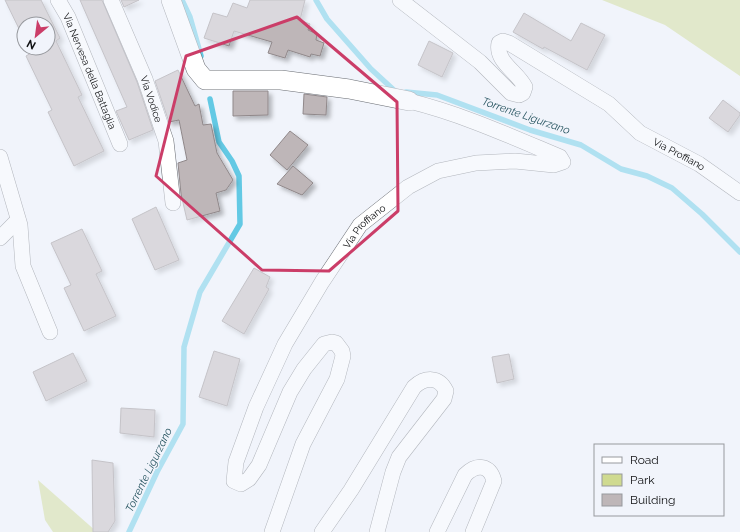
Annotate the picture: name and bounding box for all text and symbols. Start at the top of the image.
street label: Via Nervesa della Battaglia [61,11,119,131]
north arrow [16,16,56,56]
text: N [25,37,38,52]
street label: Via Vodice [139,74,165,124]
water label: Torrente Ligurzano [480,95,572,137]
street label: Via Proffiano [652,136,707,172]
street label: Via Proffiano [341,202,387,250]
water label: Torrente Ligurzano [123,426,175,514]
legend [594,444,724,516]
text: Road [630,453,659,467]
text: Park [630,473,655,487]
text: Building [630,493,676,507]

